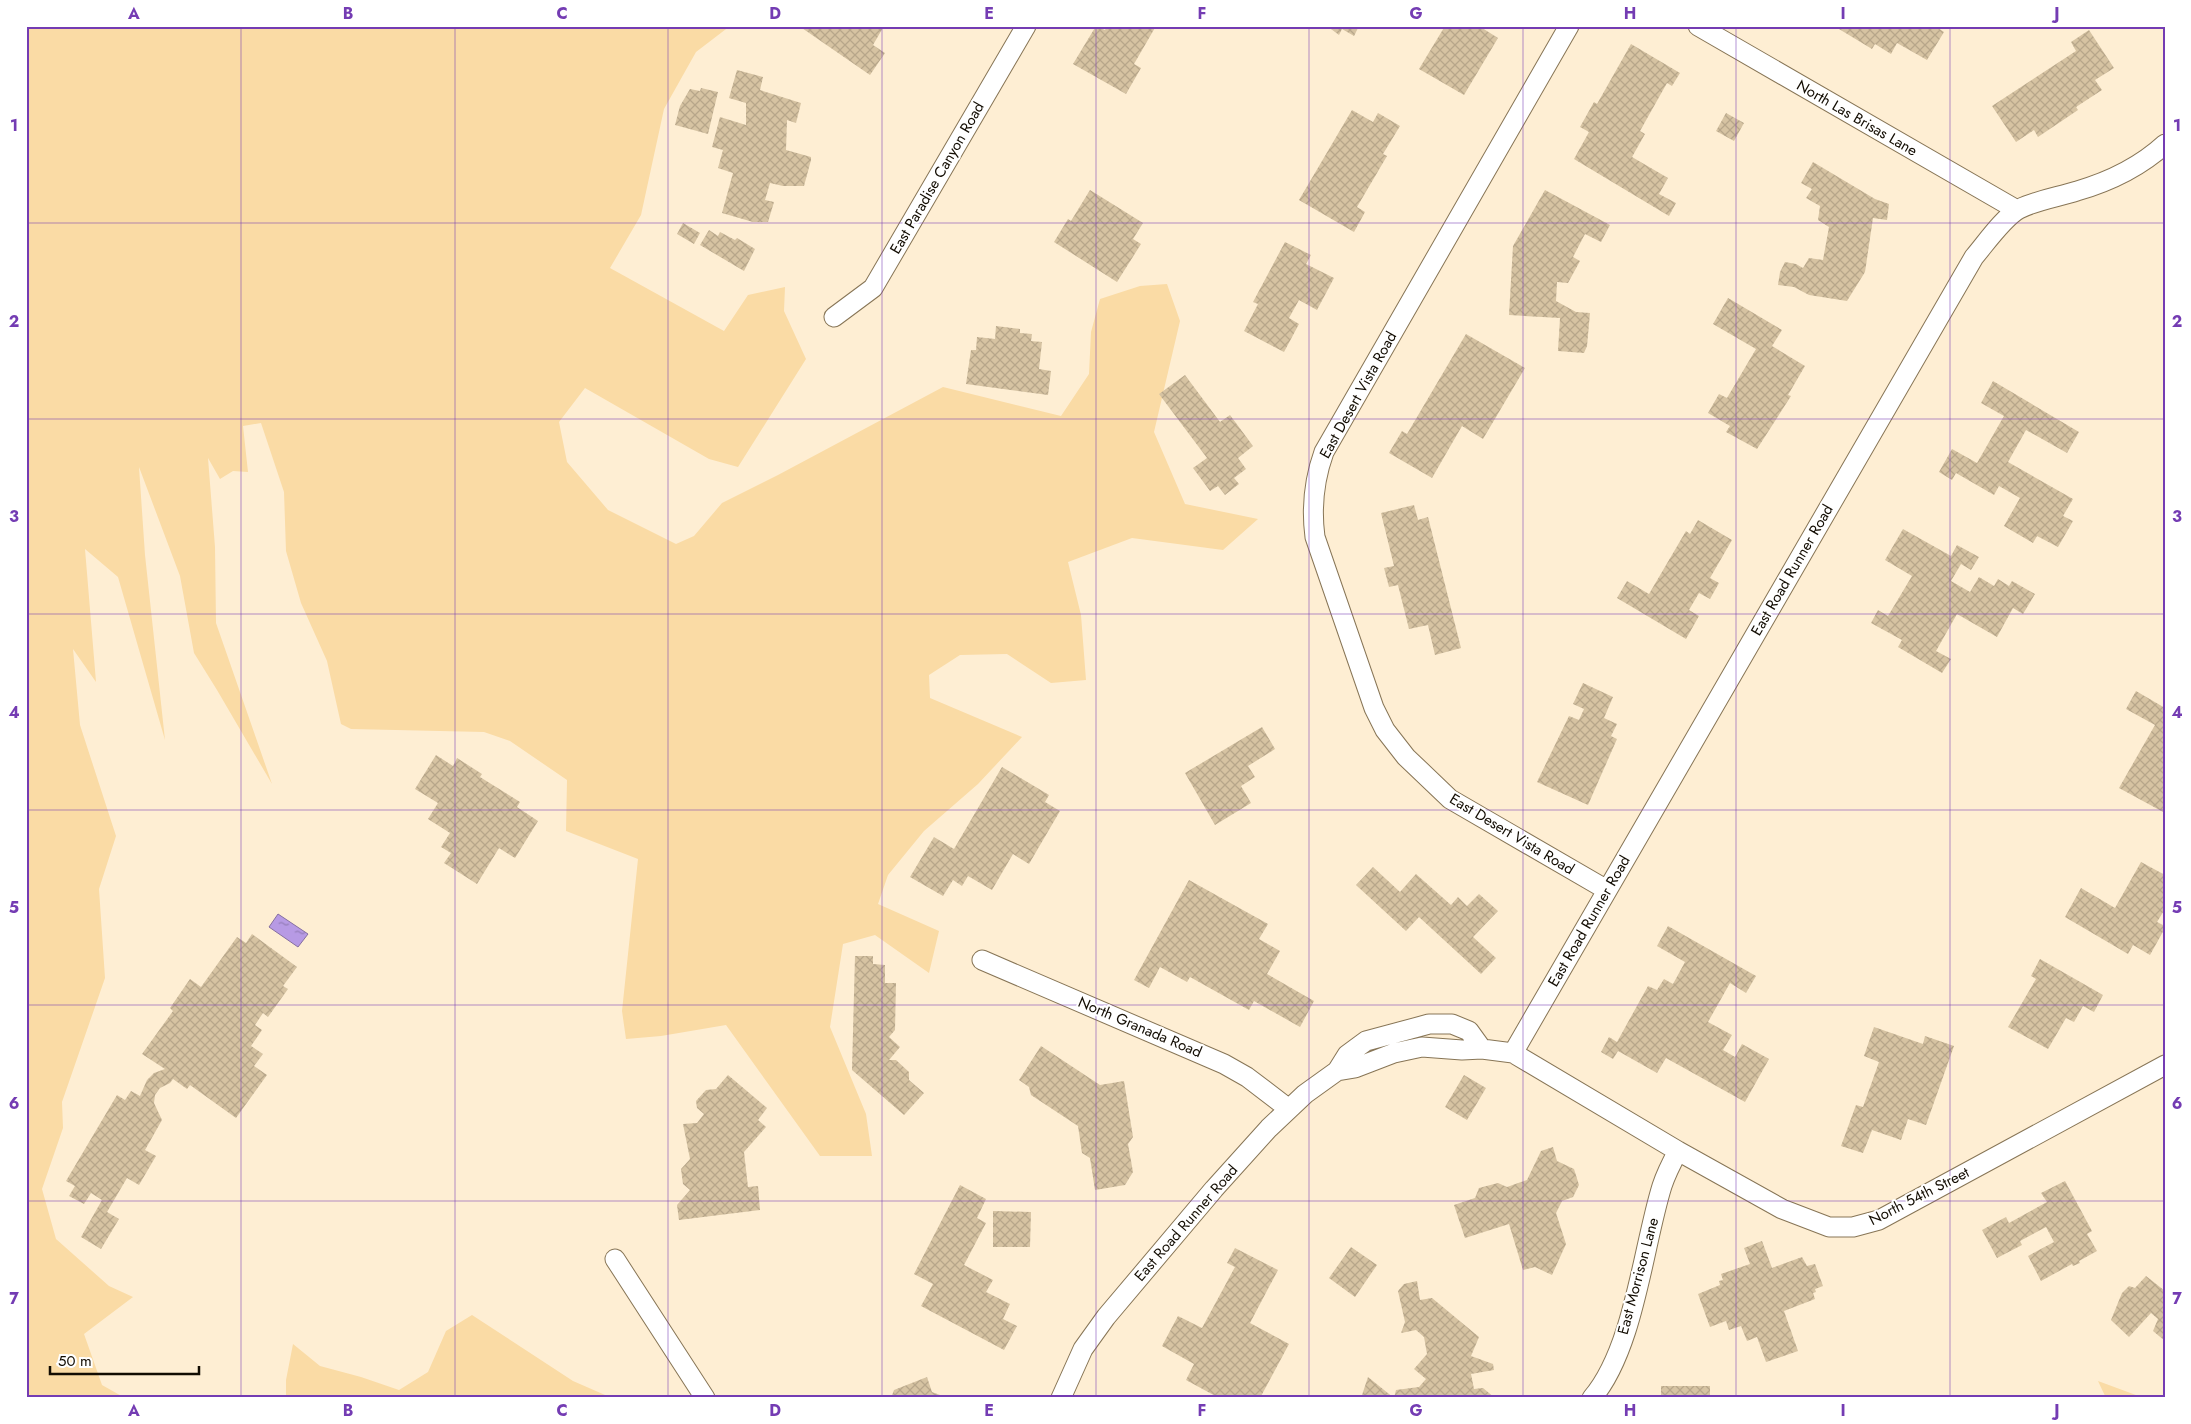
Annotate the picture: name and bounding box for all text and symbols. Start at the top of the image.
text: A [127,2,140,25]
text: B [343,2,353,25]
text: C [556,2,568,25]
text: D [769,2,781,25]
text: E [984,2,994,25]
text: F [1198,2,1206,25]
text: G [1409,2,1423,25]
text: H [1624,2,1636,25]
text: I [1840,2,1846,25]
text: J [2051,2,2060,25]
street label: North Las Brisas Lane [1793,74,1922,162]
street label: East Paradise Canyon Road [884,98,990,258]
text: 1 [10,114,18,137]
text: 1 [2173,114,2181,137]
text: 2 [9,310,19,333]
text: 2 [2172,310,2182,333]
street label: East Desert Vista Road [1314,328,1402,462]
street label: East Road Runner Road [1745,500,1839,640]
text: 3 [9,505,19,528]
text: 3 [2172,505,2182,528]
text: 4 [8,701,20,724]
text: 4 [2171,701,2183,724]
street label: East Desert Vista Road [1445,788,1579,880]
street label: East Road Runner Road [1542,851,1636,991]
text: 5 [9,896,19,919]
text: 5 [2172,896,2182,919]
street label: North Granada Road [1075,991,1205,1063]
text: 6 [9,1092,19,1115]
text: 6 [2172,1092,2182,1115]
street label: East Road Runner Road [1129,1160,1243,1286]
street label: North 54th Street [1865,1161,1973,1231]
street label: East Morrison Lane [1612,1215,1664,1337]
text: 7 [9,1287,19,1310]
text: 7 [2172,1287,2182,1310]
scale bar [50,1344,199,1376]
text: 50 m [58,1350,92,1372]
text: A [127,1399,140,1422]
text: B [343,1399,353,1422]
text: C [556,1399,568,1422]
text: D [769,1399,781,1422]
text: E [984,1399,994,1422]
text: F [1198,1399,1206,1422]
text: G [1409,1399,1423,1422]
text: H [1624,1399,1636,1422]
text: I [1840,1399,1846,1422]
text: J [2051,1399,2060,1422]

